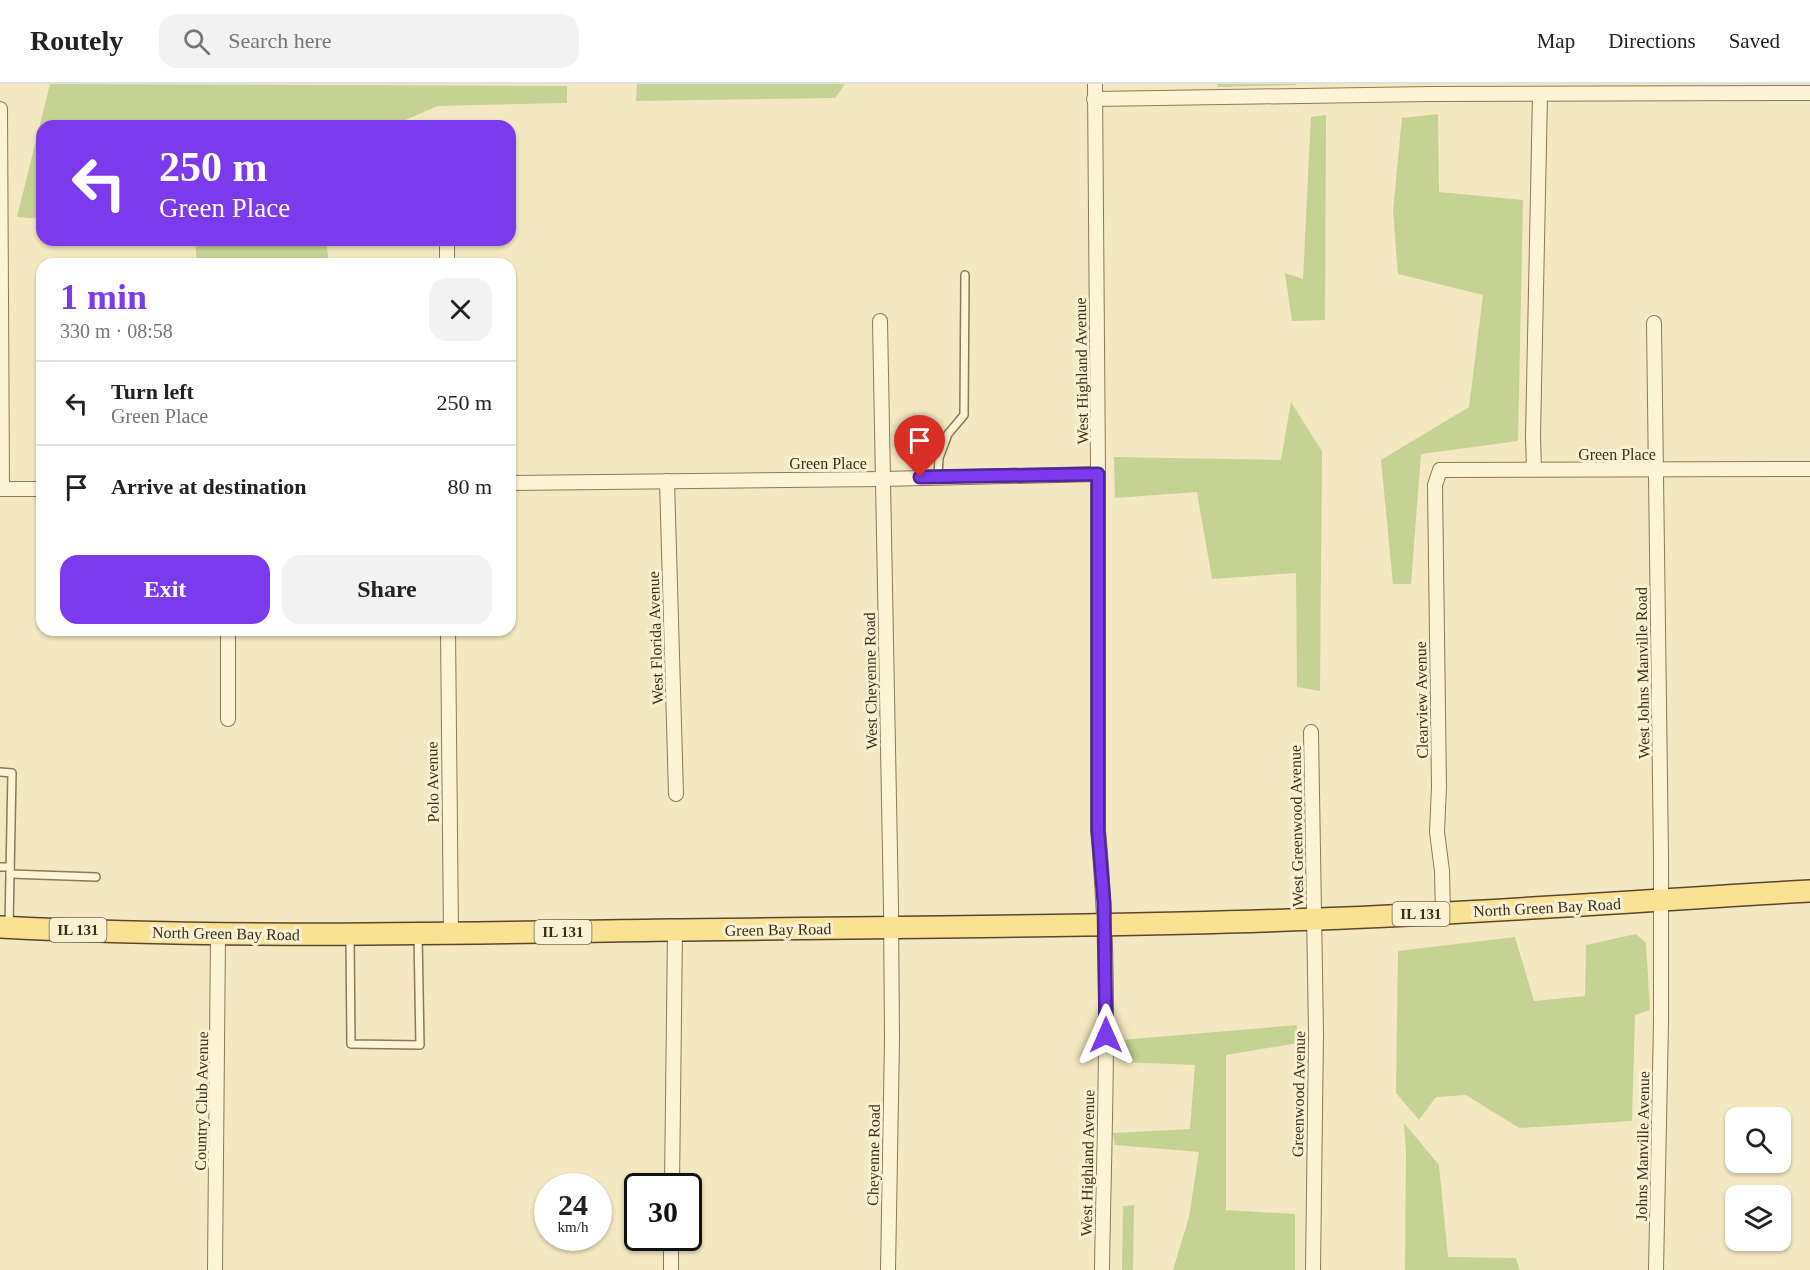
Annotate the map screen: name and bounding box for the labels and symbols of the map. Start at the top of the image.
street label: West Highland Avenue [1072,297,1092,445]
pin [894,415,945,477]
street label: Green Place [1578,446,1656,463]
street label: Green Place [789,455,867,472]
street label: West Florida Avenue [645,571,666,705]
street label: West Johns Manville Road [1633,587,1652,759]
street label: West Cheyenne Road [861,612,881,750]
street label: Clearview Avenue [1412,641,1431,759]
street label: Polo Avenue [423,741,442,823]
street label: West Greenwood Avenue [1287,745,1306,907]
street label: North Green Bay Road [1473,895,1621,921]
road number: IL 131 [1392,902,1450,926]
road number: IL 131 [50,918,106,942]
road number: IL 131 [534,920,592,944]
street label: Green Bay Road [725,920,831,940]
street label: North Green Bay Road [152,924,300,944]
position arrow [1074,1003,1138,1067]
street label: Country Club Avenue [192,1031,212,1171]
street label: Greenwood Avenue [1289,1031,1308,1157]
street label: Johns Manville Avenue [1633,1071,1652,1221]
street label: West Highland Avenue [1078,1089,1098,1237]
street label: Cheyenne Road [864,1104,884,1206]
speed limit sign: 30 [624,1173,702,1251]

